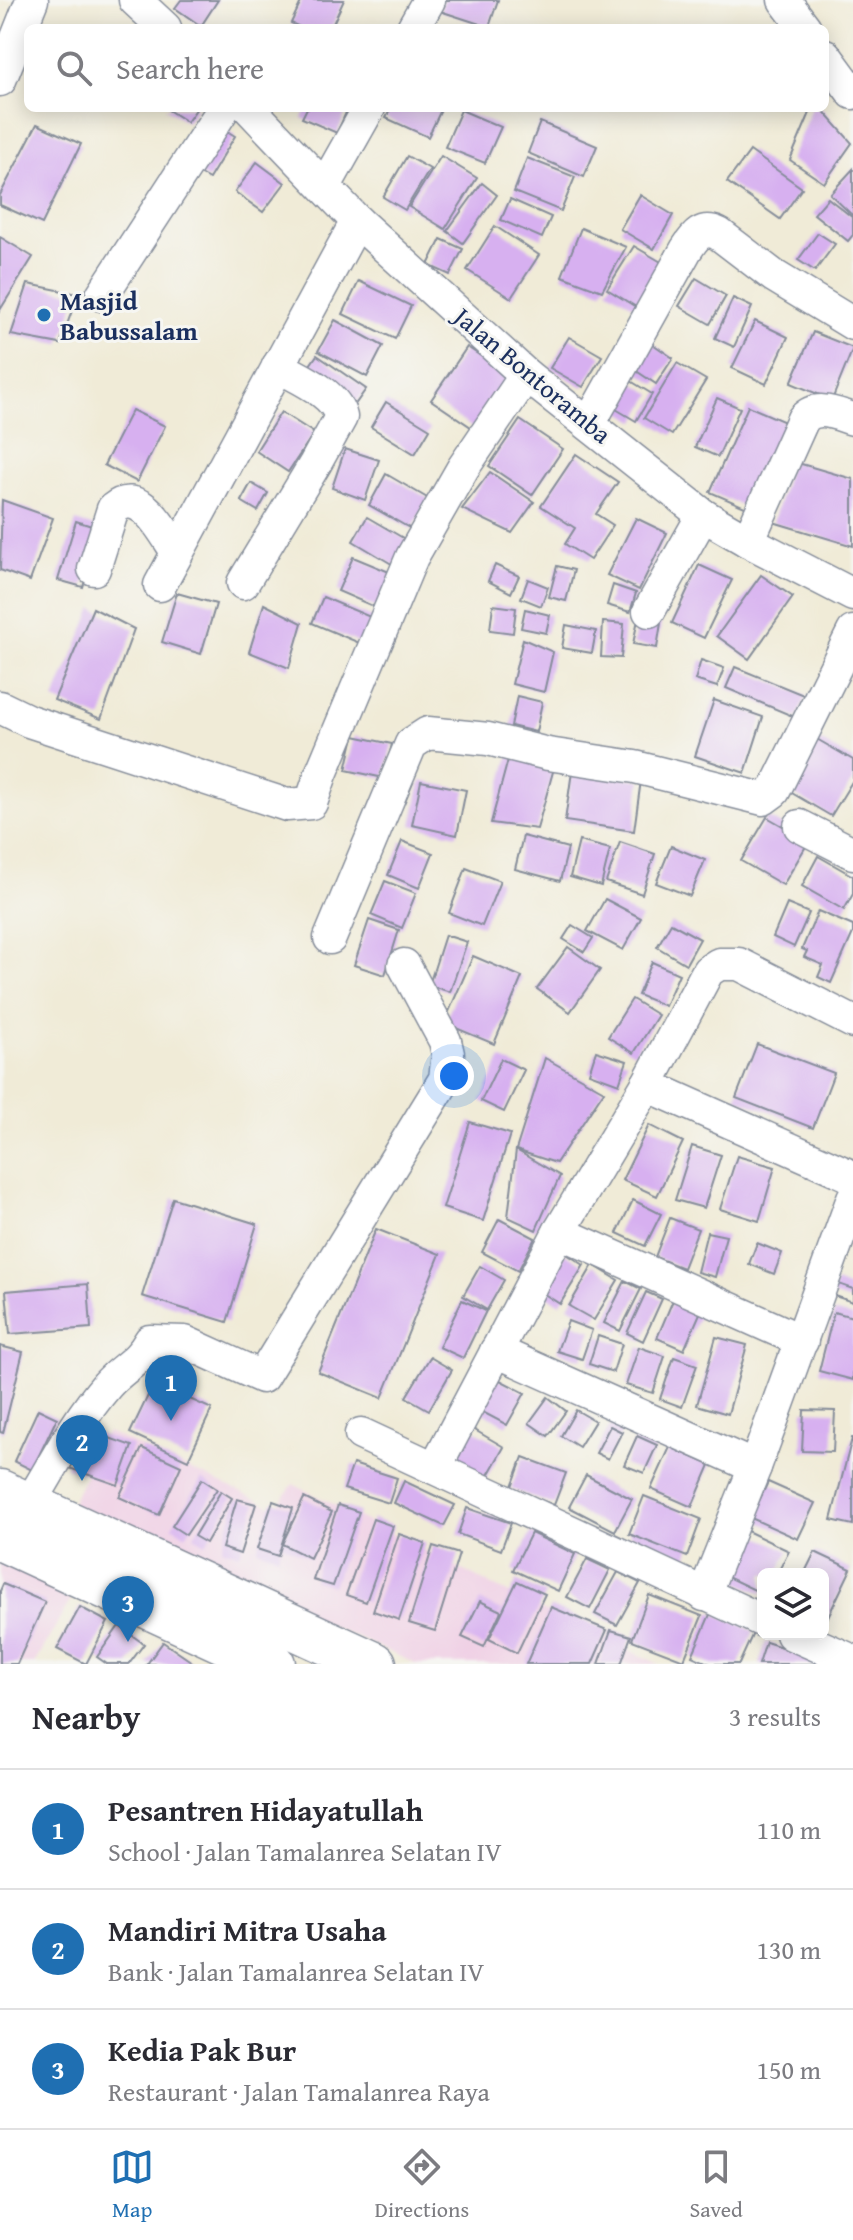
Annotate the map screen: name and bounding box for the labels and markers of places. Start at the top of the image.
place label: Masjid Babussalam [60,281,199,350]
marker: Masjid Babussalam [35,306,53,324]
pin: 1 [145,1355,197,1421]
pin: 2 [56,1415,108,1481]
pin: 3 [102,1576,154,1642]

